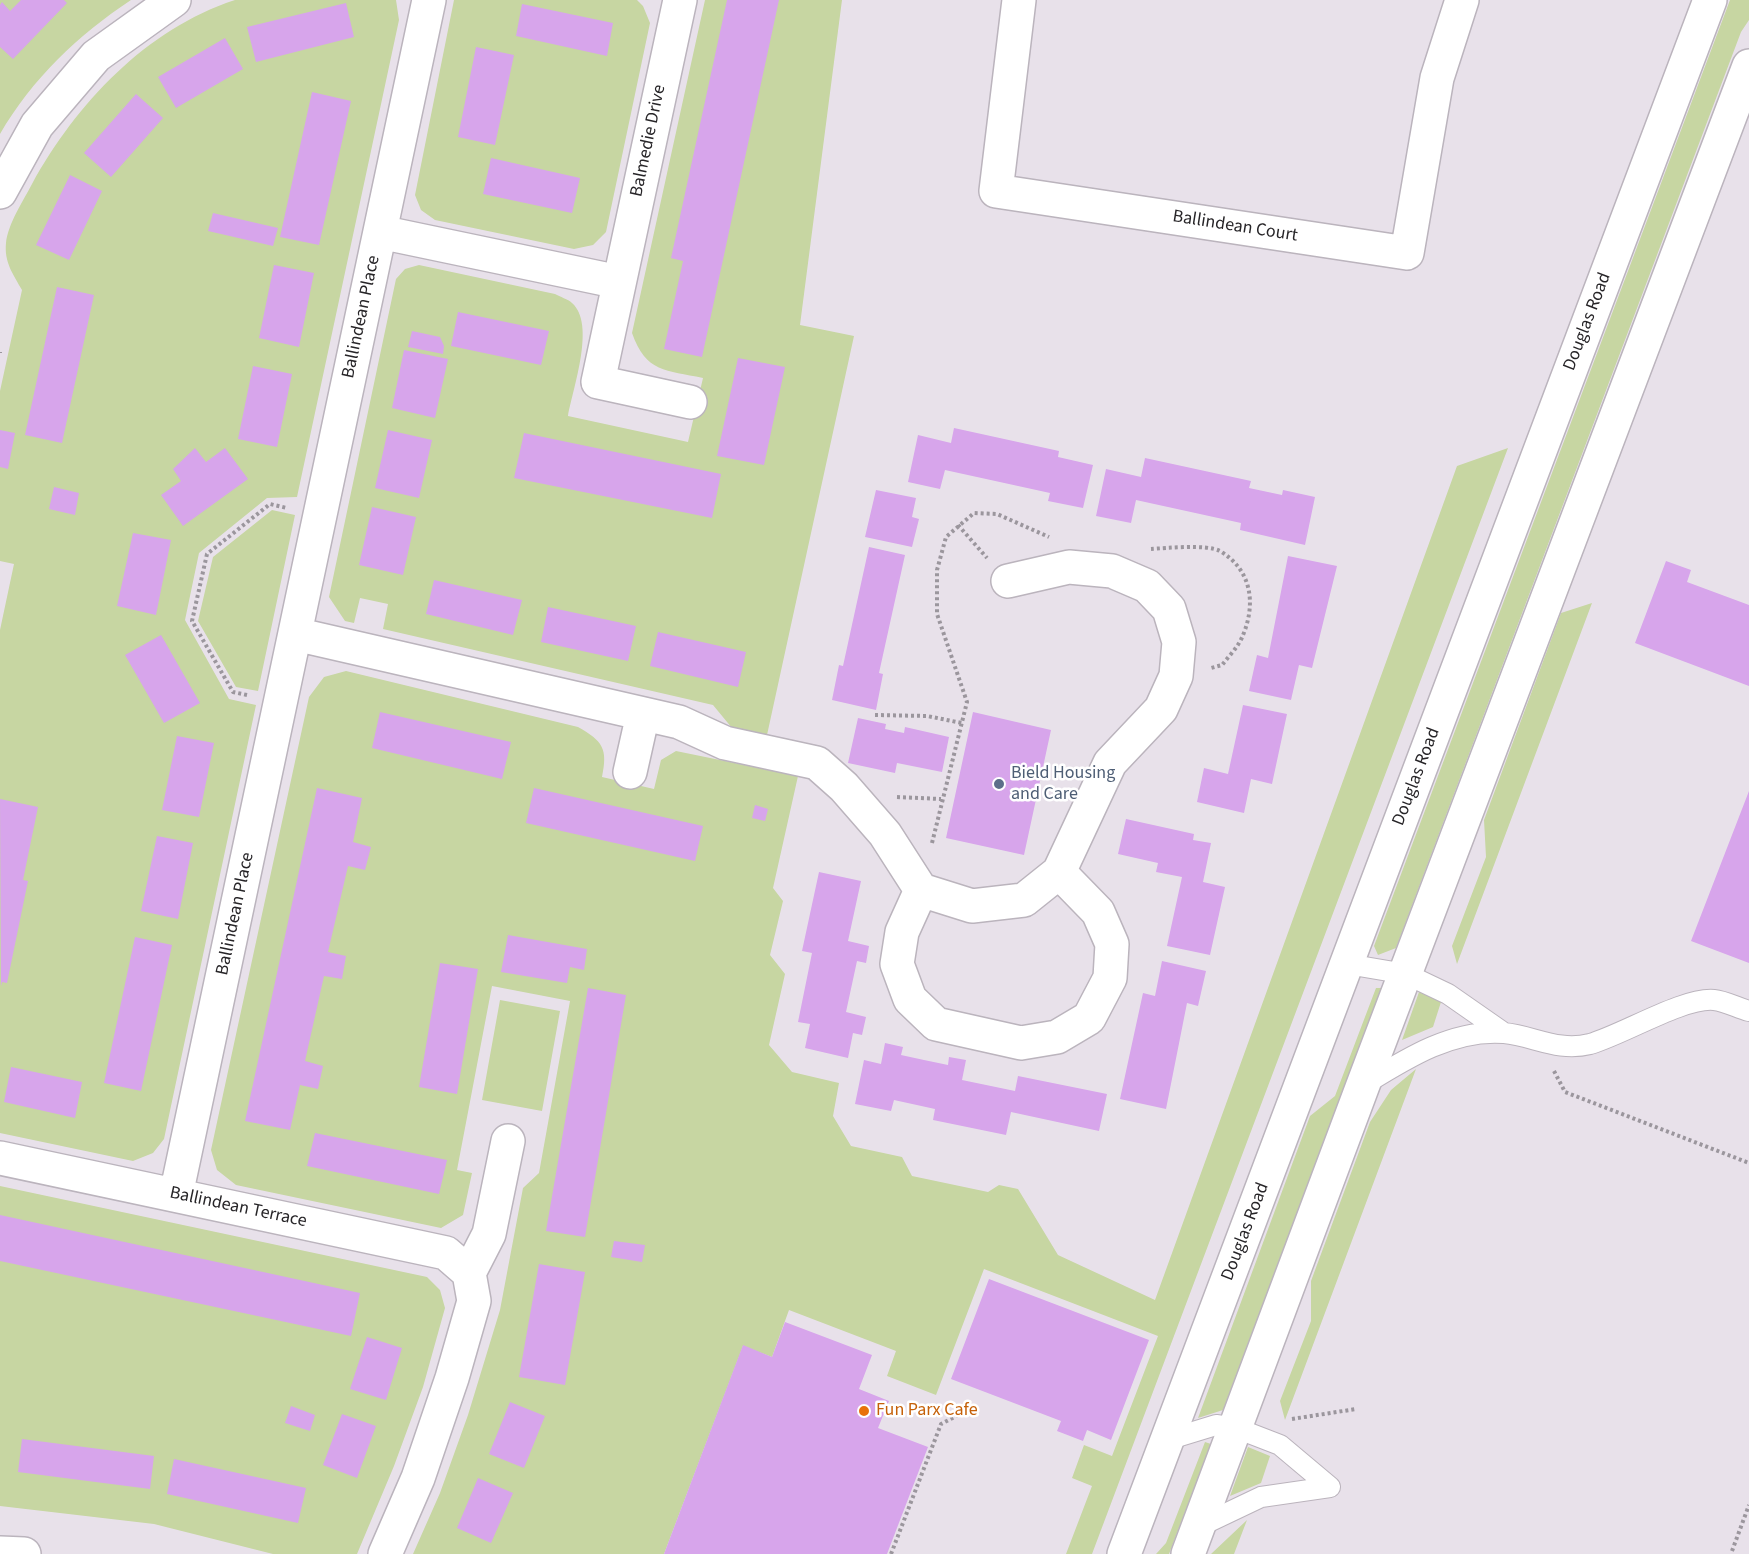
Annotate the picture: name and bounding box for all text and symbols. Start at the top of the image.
street label: Balmedie Drive [627,83,671,199]
street label: Ballindean Court [1171,206,1299,248]
street label: Ballindean Place [338,254,386,380]
street label: Douglas Road [1559,270,1617,374]
street label: Douglas Road [1388,725,1446,829]
place label: Bield Housing and Care [1011,763,1115,806]
marker: Bield Housing and Care [992,777,1006,791]
street label: Ballindean Place [212,851,260,977]
street label: Douglas Road [1217,1180,1275,1284]
street label: Ballindean Terrace [167,1183,309,1233]
place label: Fun Parx Cafe [876,1400,978,1422]
marker: Fun Parx Cafe [857,1404,871,1418]

